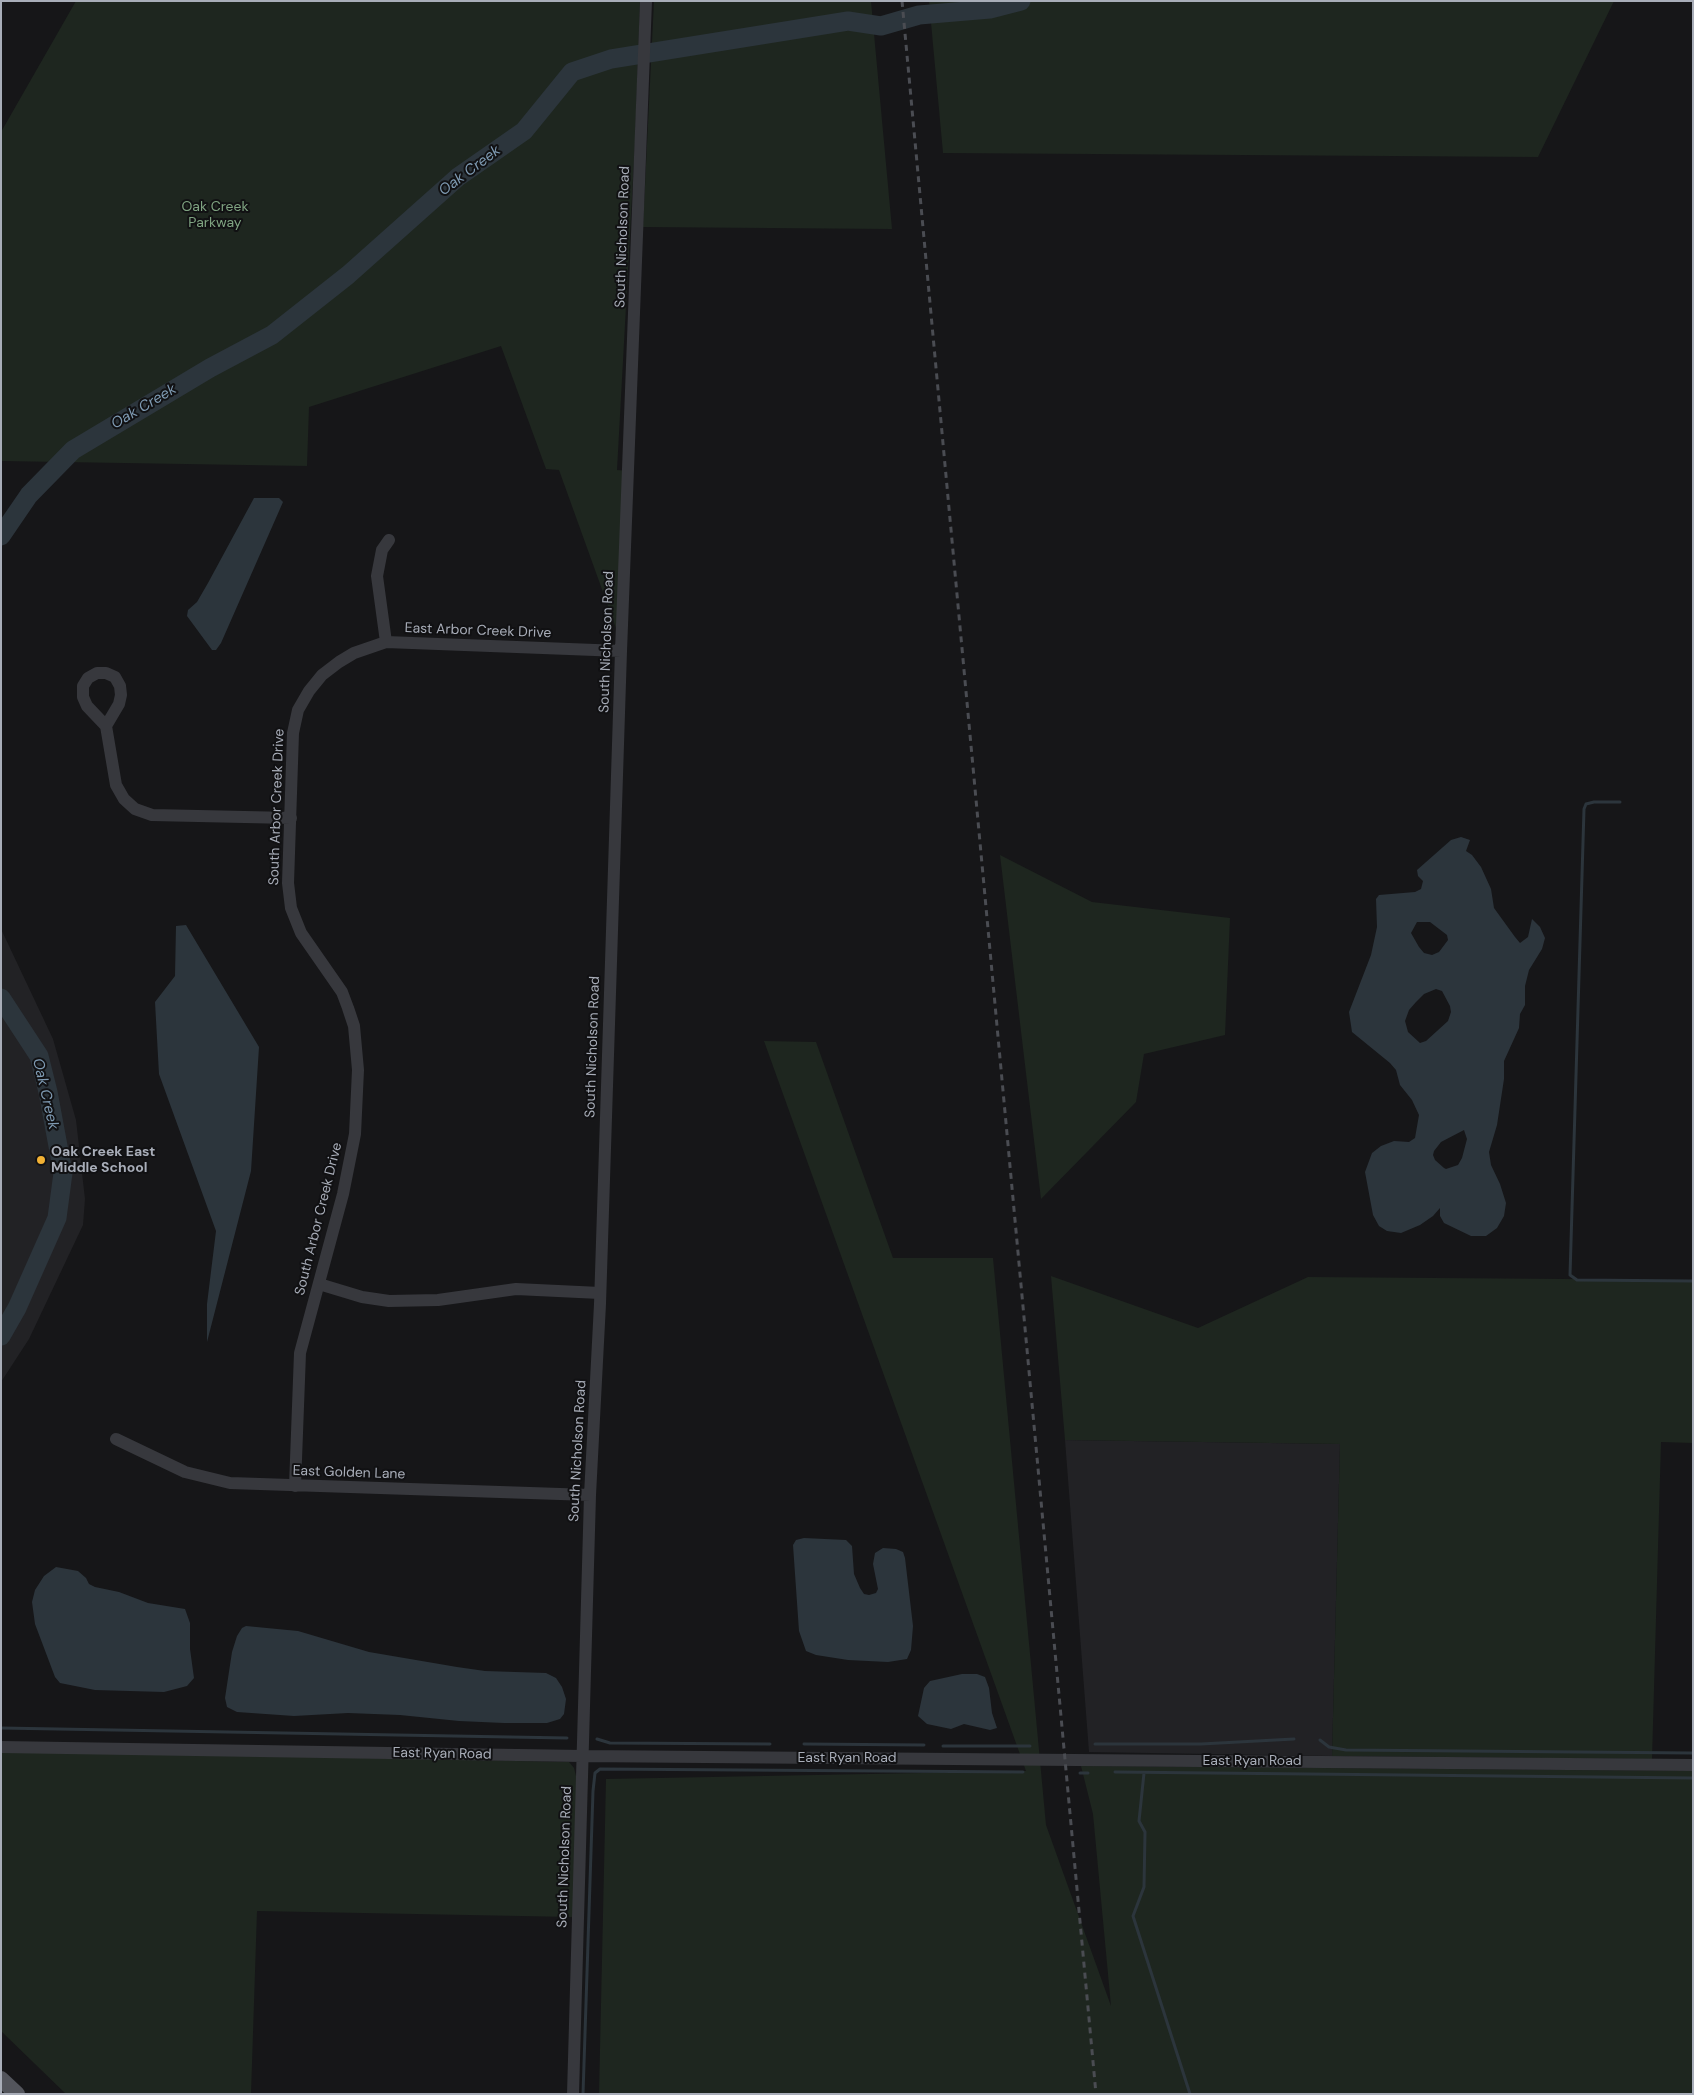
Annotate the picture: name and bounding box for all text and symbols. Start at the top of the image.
water label: Oak Creek [436,142,504,200]
street label: South Nicholson Road [612,166,634,308]
park label: Oak Creek Parkway [181,199,249,232]
water label: Oak Creek [108,381,180,433]
street label: South Nicholson Road [596,571,618,713]
street label: East Arbor Creek Drive [404,620,552,642]
street label: South Arbor Creek Drive [266,728,288,886]
street label: South Nicholson Road [582,976,604,1118]
water label: Oak Creek [28,1056,62,1132]
street label: South Arbor Creek Drive [292,1141,346,1297]
place label: Oak Creek East Middle School [51,1144,155,1176]
marker: Oak Creek East Middle School [35,1154,47,1166]
street label: South Nicholson Road [566,1380,590,1522]
street label: East Golden Lane [292,1463,406,1483]
street label: East Ryan Road [392,1745,492,1763]
street label: East Ryan Road [797,1750,897,1766]
street label: East Ryan Road [1202,1753,1302,1769]
street label: South Nicholson Road [554,1786,576,1928]

